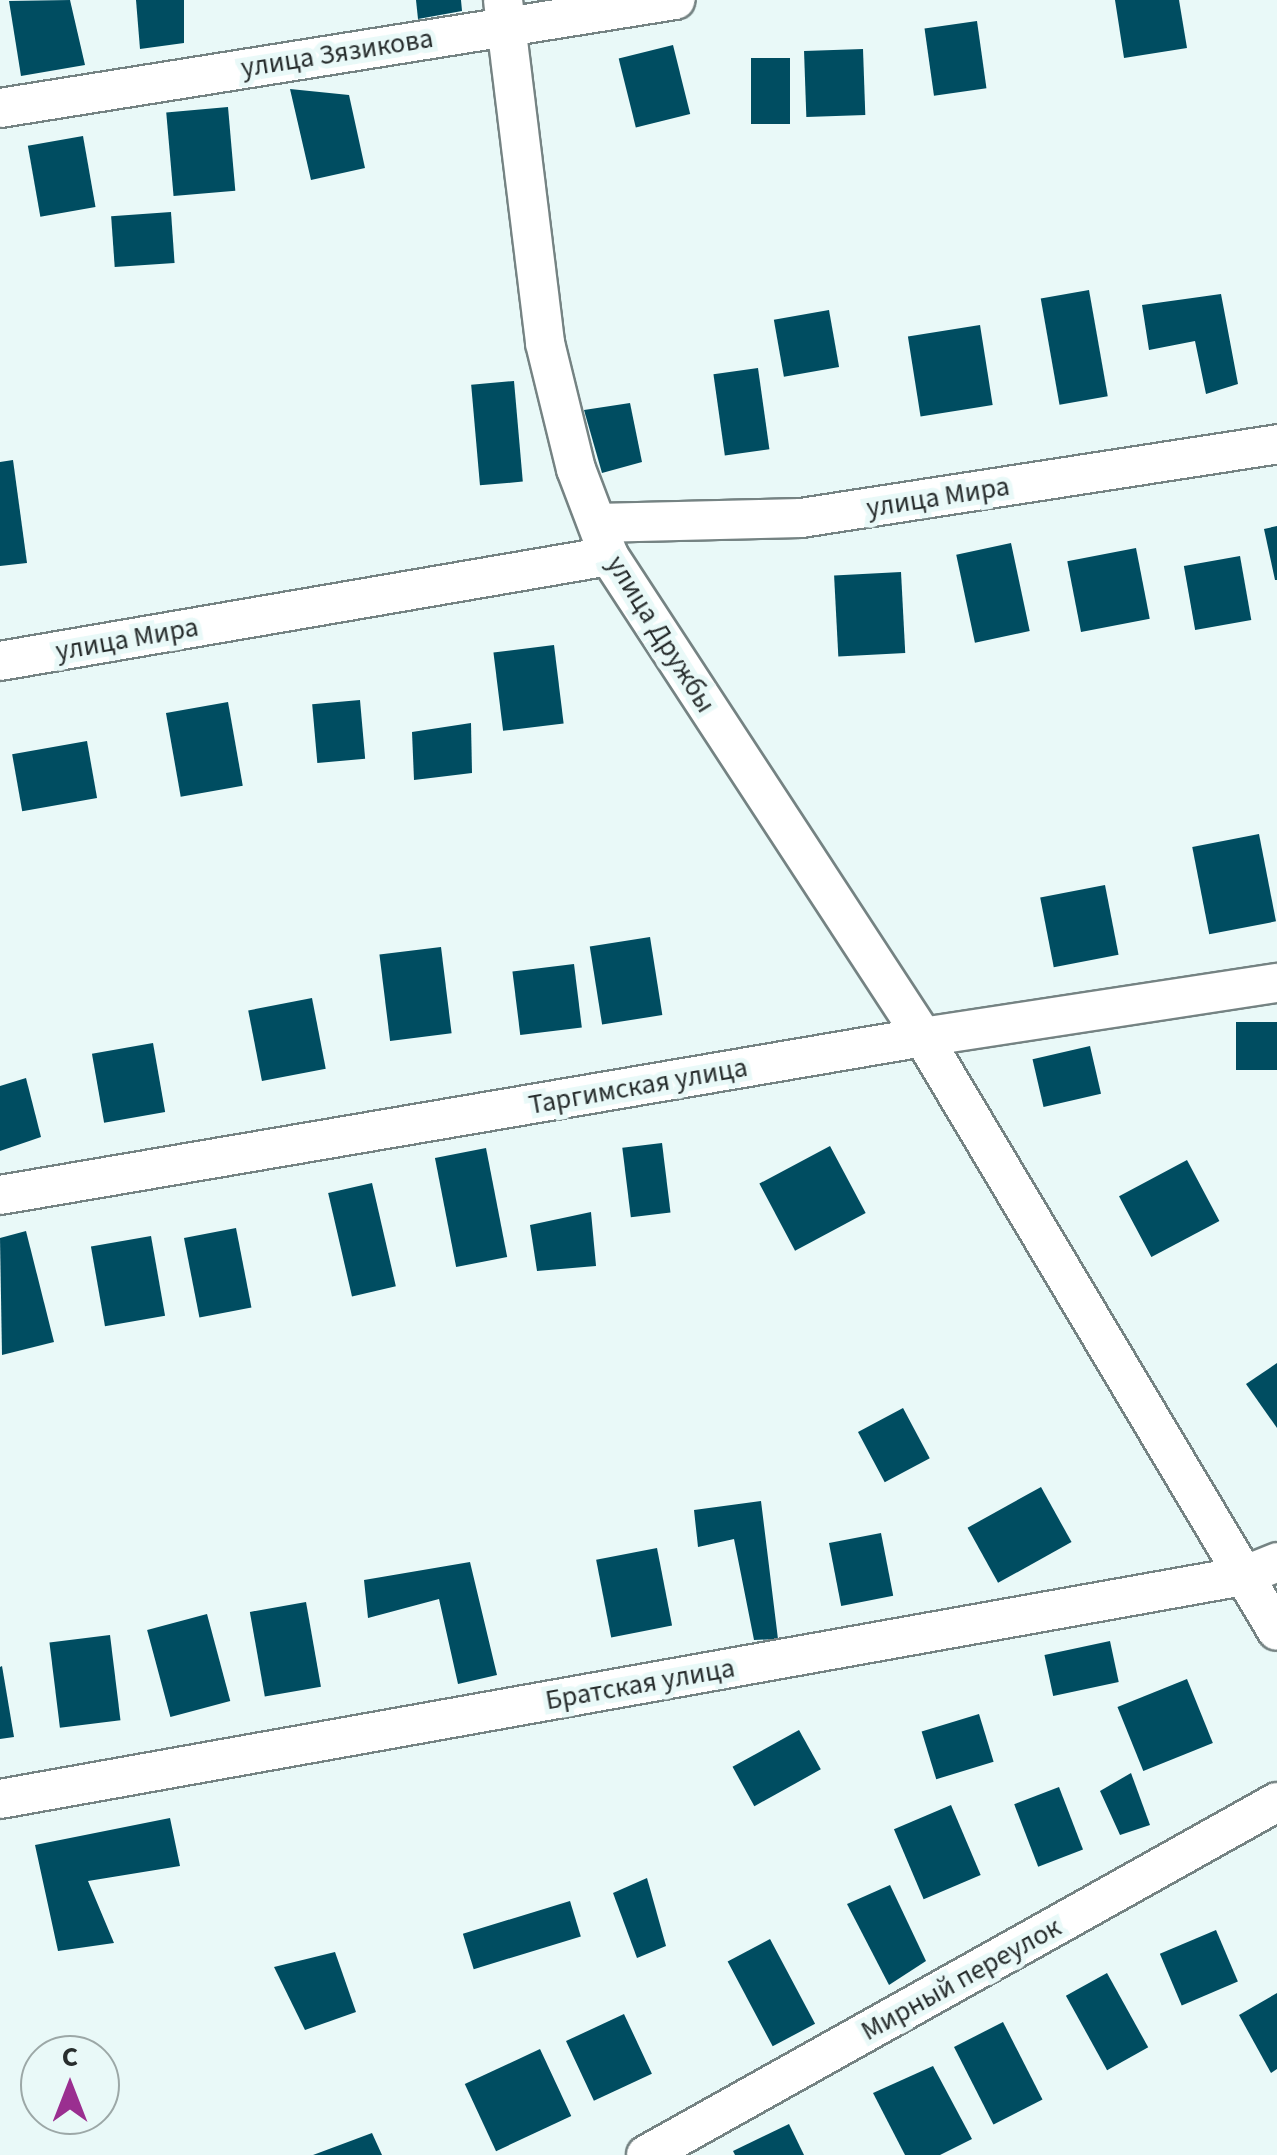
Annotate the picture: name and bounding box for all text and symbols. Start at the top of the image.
street label: улица Зязикова [239,21,435,85]
street label: улица Мира [864,469,1012,525]
street label: улица Дружбы [599,549,723,719]
street label: улица Мира [53,610,201,668]
street label: Таргимская улица [526,1050,750,1122]
street label: Братская улица [543,1651,737,1717]
street label: Мирный переулок [855,1910,1067,2048]
north arrow [20,2035,120,2135]
text: С [62,2037,78,2077]

